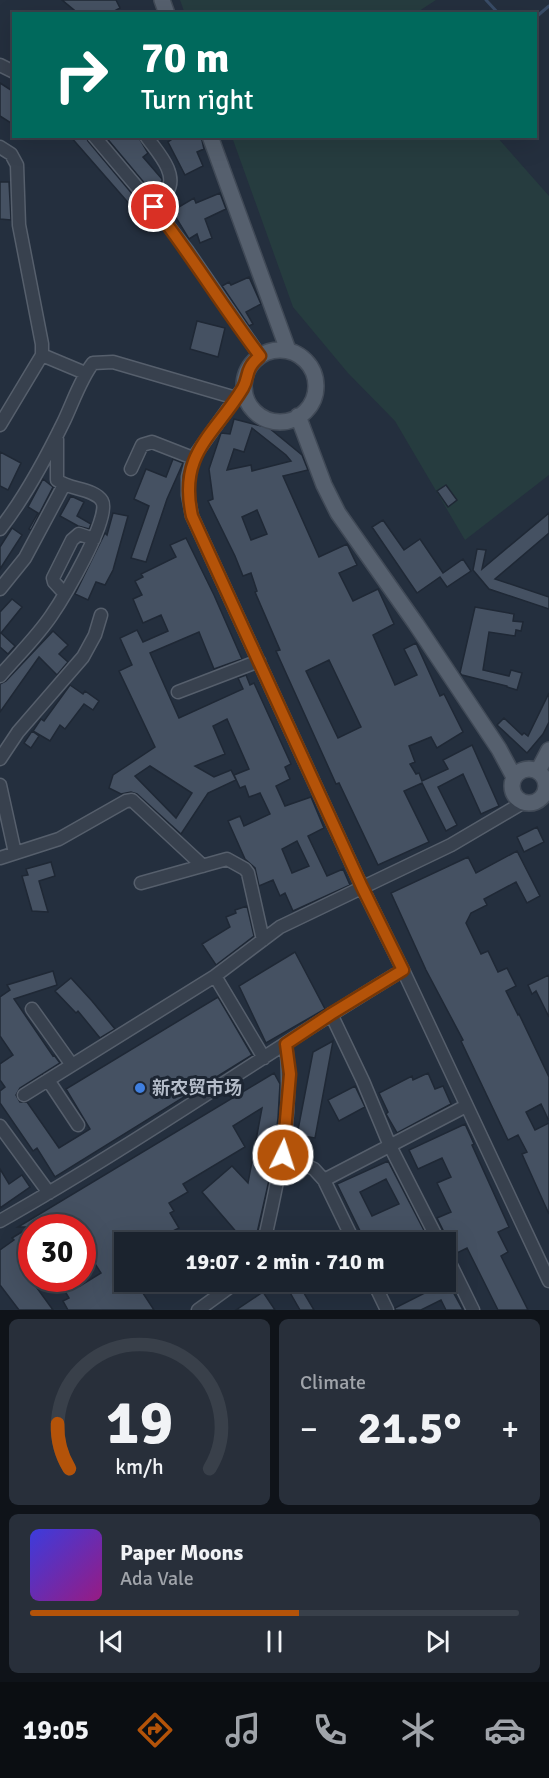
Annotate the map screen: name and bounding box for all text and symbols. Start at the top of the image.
text: 70 m [141,33,230,84]
icon: right [42,36,120,114]
text: Turn right [141,84,254,117]
pin [128,181,179,232]
icon: arrive [137,190,170,223]
place label: 新农贸市场 [152,1077,242,1099]
marker: 新农贸市场 [133,1081,147,1095]
position arrow [251,1123,315,1187]
speed limit sign: 30 [18,1214,96,1292]
text: 19:07 · 2 min · 710 m [185,1248,385,1275]
text: Climate [300,1370,366,1395]
text: 19 [106,1384,173,1461]
text: 21.5° [358,1401,461,1456]
text: − [300,1409,318,1450]
text: + [501,1409,519,1450]
text: km/h [115,1454,164,1480]
text: Paper Moons [120,1539,243,1566]
text: Ada Vale [120,1566,194,1591]
icon: previous [95,1625,128,1658]
icon: pause [258,1625,291,1658]
icon: next [421,1625,454,1658]
icon: directions [134,1709,176,1751]
icon: music [222,1709,264,1751]
icon: phone [309,1709,351,1751]
icon: climate [397,1709,439,1751]
icon: car [484,1709,526,1751]
text: 19:05 [23,1714,89,1747]

